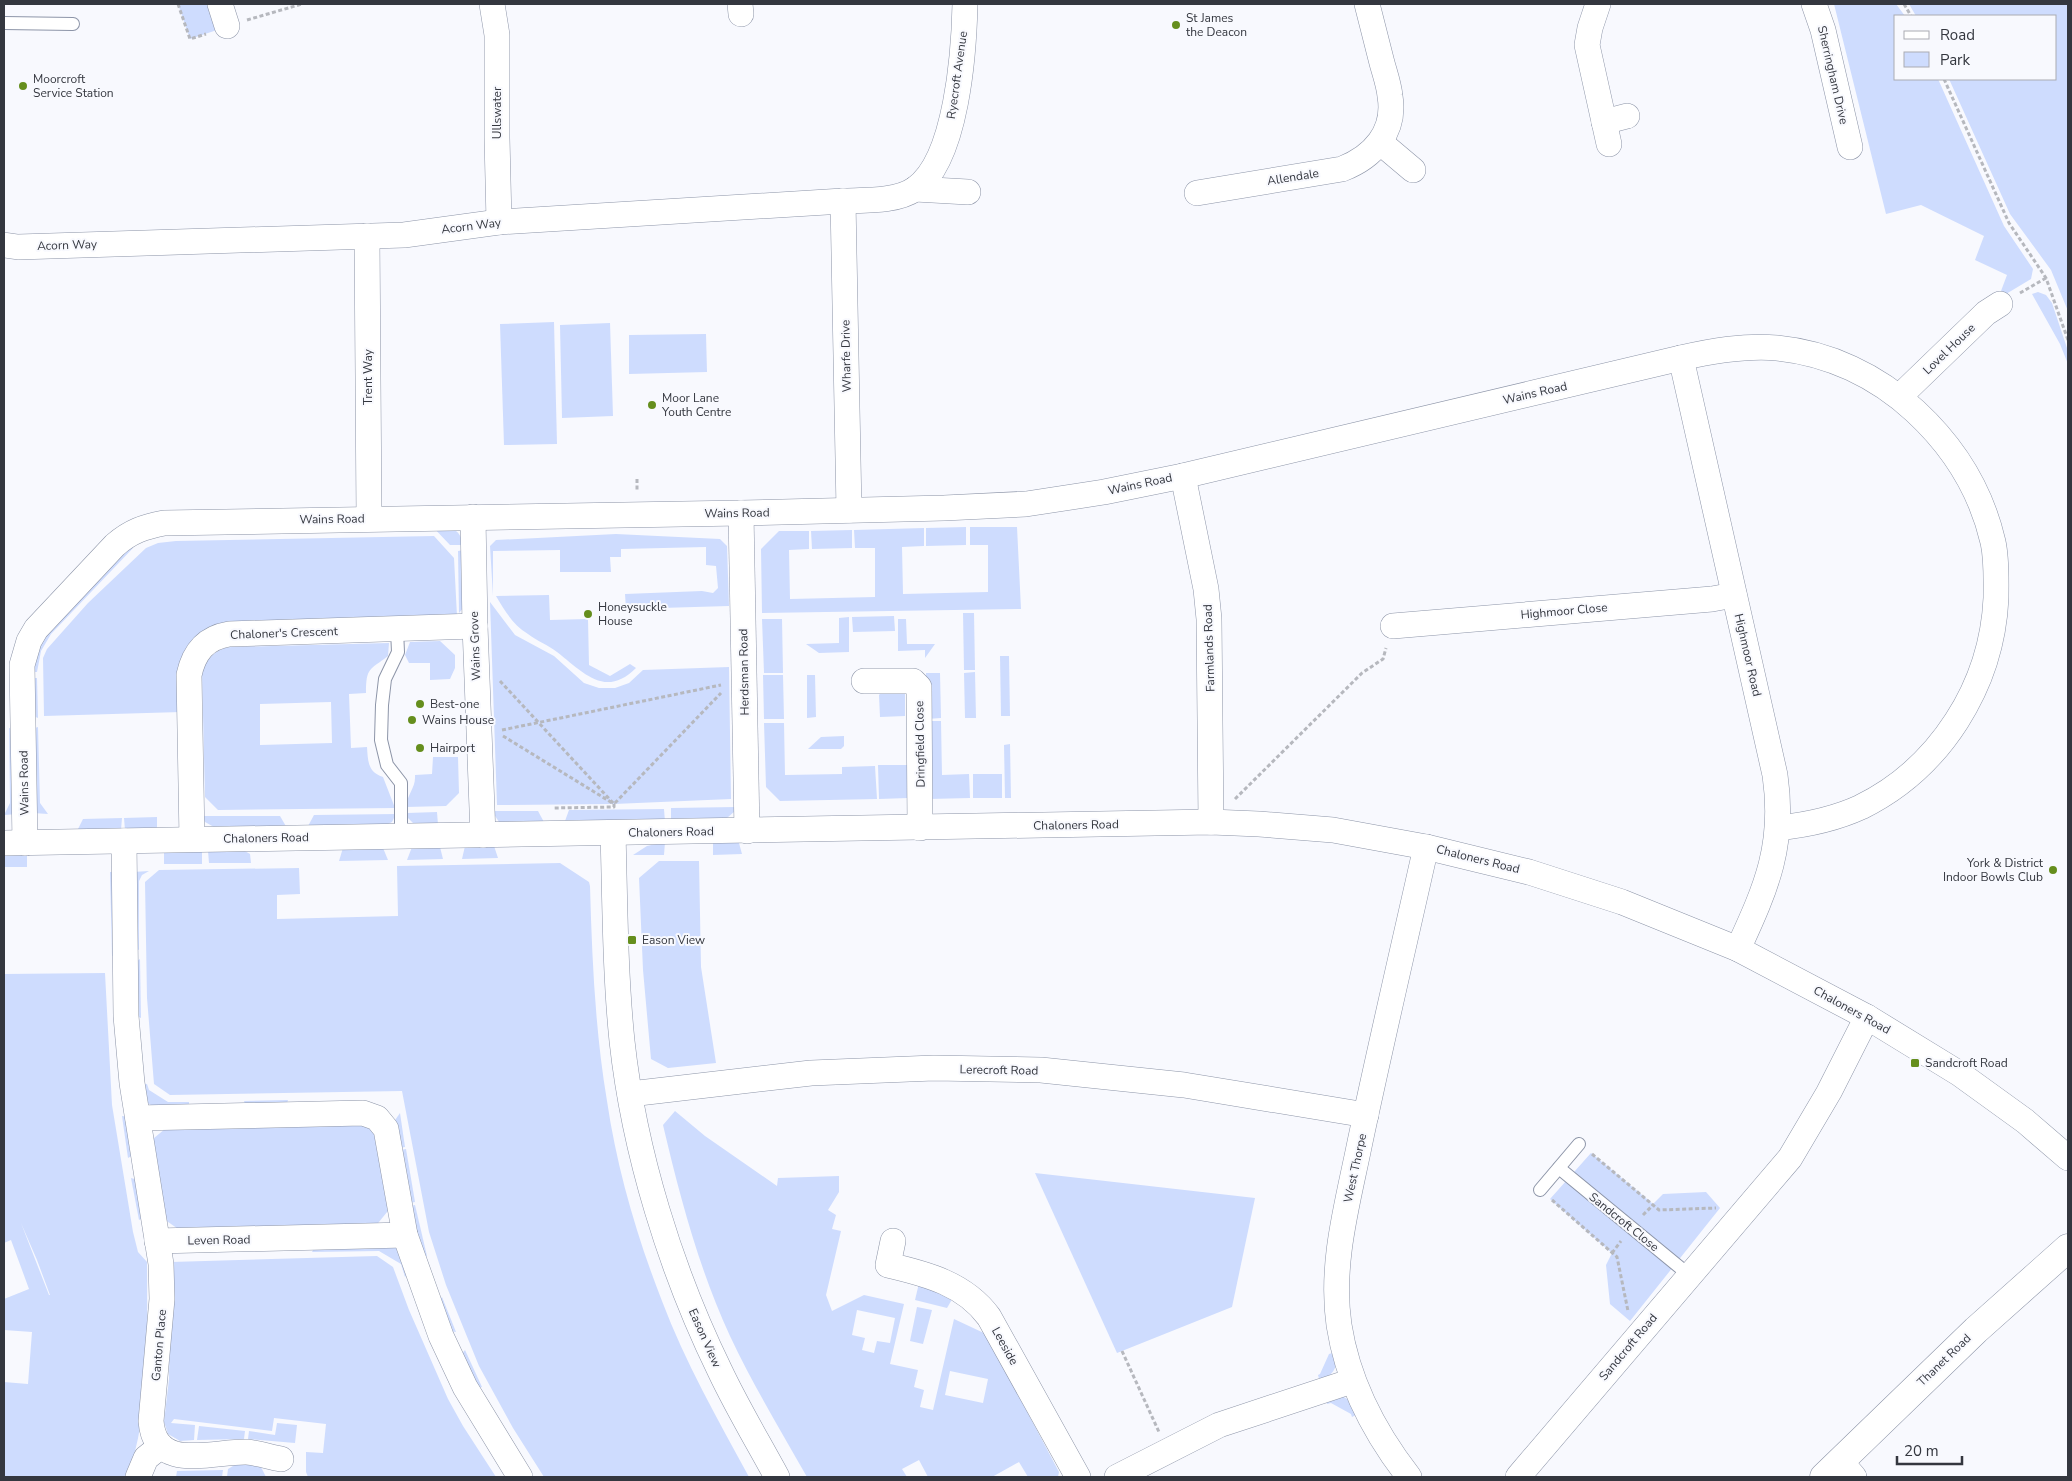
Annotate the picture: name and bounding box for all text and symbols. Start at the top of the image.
place label: St James the Deacon [1186,10,1247,40]
legend [1894,15,2057,80]
marker: St James the Deacon [1170,19,1182,31]
street label: Sherringham Drive [1814,24,1852,126]
text: Road [1940,25,1975,45]
street label: Ryecroft Avenue [943,30,971,120]
text: Park [1940,50,1970,70]
place label: Moorcroft Service Station [33,71,114,101]
marker: Moorcroft Service Station [17,80,29,92]
street label: Ullswater [489,86,505,139]
street label: Allendale [1266,165,1320,189]
street label: Acorn Way [440,214,503,238]
street label: Acorn Way [37,236,98,254]
street label: Wharfe Drive [837,319,855,393]
street label: Lovel House [1919,320,1979,378]
street label: Trent Way [360,348,376,405]
street label: Wains Road [1501,378,1569,408]
place label: Moor Lane Youth Centre [661,390,731,420]
marker: Moor Lane Youth Centre [646,399,658,411]
street label: Wains Road [1106,469,1174,499]
street label: Wains Road [704,504,770,522]
street label: Wains Road [299,510,365,528]
place label: Honeysuckle House [598,599,667,629]
street label: Highmoor Close [1520,599,1608,623]
street label: Farmlands Road [1199,604,1219,692]
marker: Honeysuckle House [582,608,594,620]
street label: Wains Grove [466,611,484,681]
street label: Highmoor Road [1731,612,1765,698]
street label: Chaloner's Crescent [230,623,339,643]
street label: Herdsman Road [735,628,753,716]
place label: Best-one [430,696,479,712]
marker: Best-one [414,698,426,710]
street label: Dringfield Close [911,700,929,788]
place label: Wains House [422,712,494,728]
marker: Wains House [406,714,418,726]
place label: Hairport [430,740,476,756]
marker: Hairport [414,742,426,754]
street label: Wains Road [15,750,33,816]
street label: Chaloners Road [1033,816,1119,834]
street label: Chaloners Road [628,823,714,841]
street label: Chaloners Road [223,829,309,847]
street label: Chaloners Road [1435,841,1521,877]
place label: York & District Indoor Bowls Club [1943,855,2044,885]
marker: York & District Indoor Bowls Club [2047,864,2059,876]
place label: Eason View [642,932,705,948]
marker: Eason View [626,934,638,946]
street label: Chaloners Road [1811,982,1893,1038]
place label: Sandcroft Road [1925,1055,2008,1071]
marker: Sandcroft Road [1909,1057,1921,1069]
street label: Lerecroft Road [959,1061,1039,1079]
street label: West Thorpe [1340,1132,1370,1204]
street label: Sandcroft Close [1586,1189,1662,1255]
street label: Leven Road [187,1231,251,1249]
street label: Eason View [685,1306,725,1370]
street label: Ganton Place [148,1308,170,1382]
street label: Sandcroft Road [1595,1310,1661,1384]
street label: Leeside [988,1324,1022,1368]
street label: Thanet Road [1914,1330,1974,1390]
scale bar [1897,1434,1962,1466]
text: 20 m [1904,1441,1939,1461]

